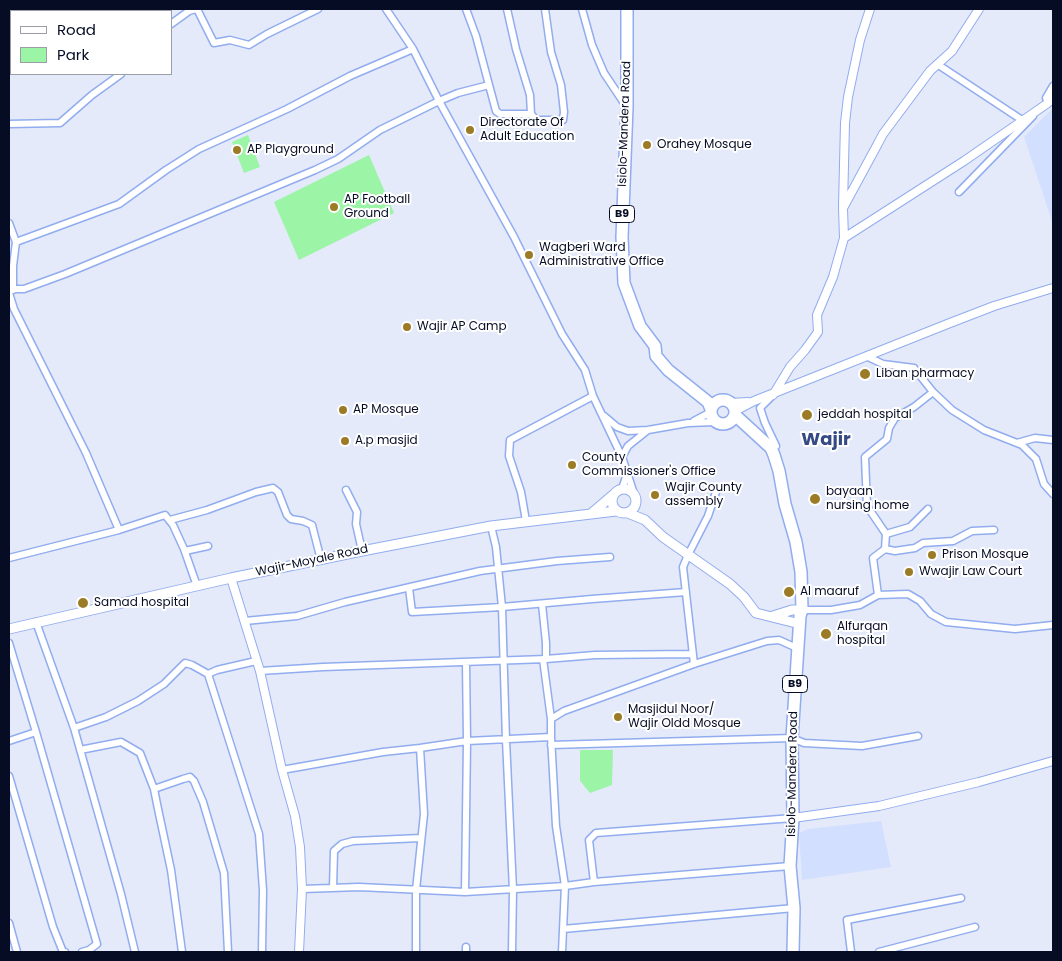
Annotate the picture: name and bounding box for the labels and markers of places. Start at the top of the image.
place label: Directorate Of Adult Education [480,116,574,144]
marker: Directorate Of Adult Education [464,124,476,136]
place label: Orahey Mosque [657,138,752,152]
marker: Orahey Mosque [641,139,653,151]
place label: AP Playground [247,143,334,157]
marker: AP Playground [231,144,243,156]
place label: AP Football Ground [344,193,410,221]
marker: AP Football Ground [328,201,340,213]
place label: Wagberi Ward Administrative Office [539,241,664,269]
marker: Wagberi Ward Administrative Office [523,249,535,261]
place label: Wajir AP Camp [417,320,507,334]
marker: Wajir AP Camp [401,321,413,333]
marker: Liban pharmacy [858,367,872,381]
place label: Liban pharmacy [876,367,974,381]
place label: AP Mosque [353,403,419,417]
marker: AP Mosque [337,404,349,416]
marker: jeddah hospital [800,408,814,422]
place label: jeddah hospital [818,408,912,422]
place label: A.p masjid [355,434,418,448]
marker: A.p masjid [339,435,351,447]
place label: County Commissioner's Office [582,451,716,479]
marker: County Commissioner's Office [566,459,578,471]
place label: Wajir County assembly [665,481,742,509]
place label: bayaan nursing home [826,485,909,513]
marker: Wajir County assembly [649,489,661,501]
marker: bayaan nursing home [808,492,822,506]
place label: Prison Mosque [942,548,1029,562]
marker: Prison Mosque [926,549,938,561]
place label: Wwajir Law Court [919,565,1022,579]
marker: Wwajir Law Court [903,566,915,578]
marker: Al maaruf [782,585,796,599]
place label: Al maaruf [800,585,859,599]
marker: Samad hospital [76,596,90,610]
place label: Samad hospital [94,596,189,610]
place label: Alfurqan hospital [837,620,888,648]
marker: Alfurqan hospital [819,627,833,641]
place label: Masjidul Noor/ Wajir Oldd Mosque [628,703,741,731]
marker: Masjidul Noor/ Wajir Oldd Mosque [612,711,624,723]

